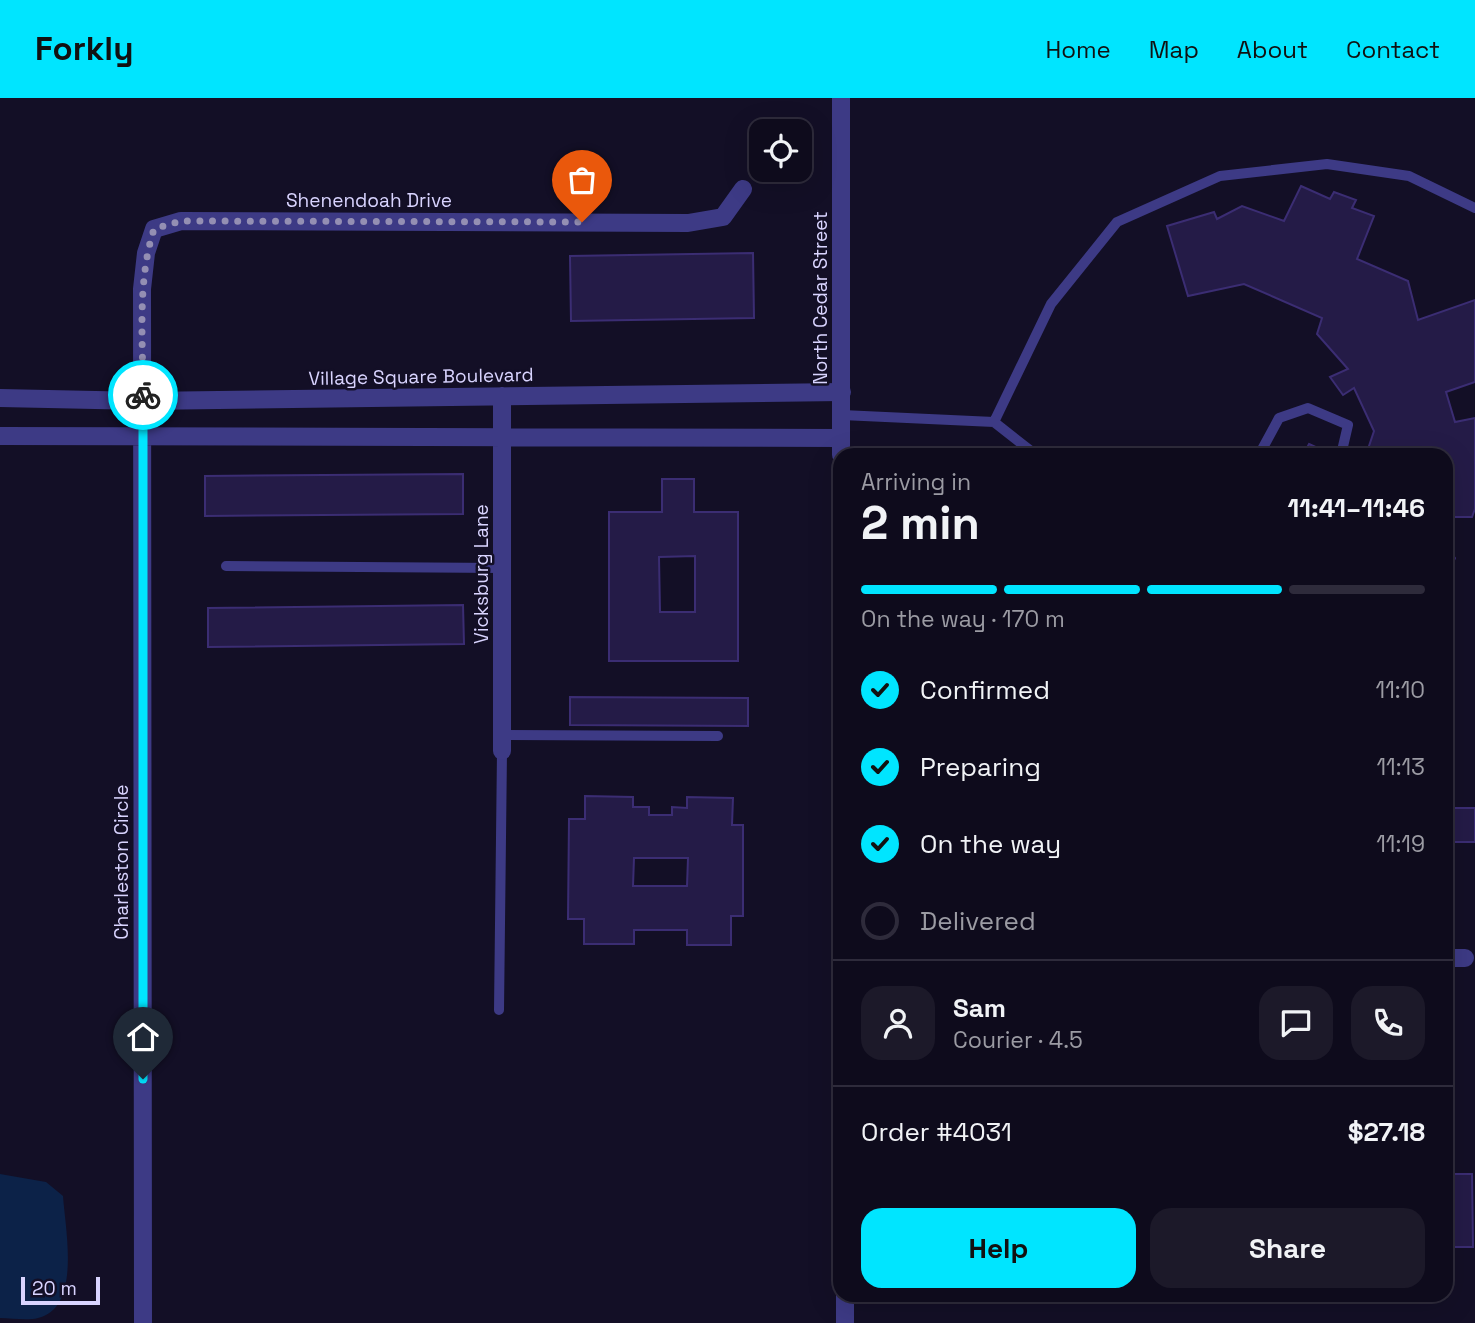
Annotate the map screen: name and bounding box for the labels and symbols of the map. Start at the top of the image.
pin [552,150,612,222]
street label: Shenendoah Drive [286,188,452,213]
street label: North Cedar Street [808,211,833,385]
courier [108,360,178,430]
street label: Village Square Boulevard [308,362,534,391]
street label: Vicksburg Lane [469,504,494,644]
street label: Charleston Circle [109,784,134,940]
pin [113,1007,173,1079]
scale bar [21,1274,100,1306]

